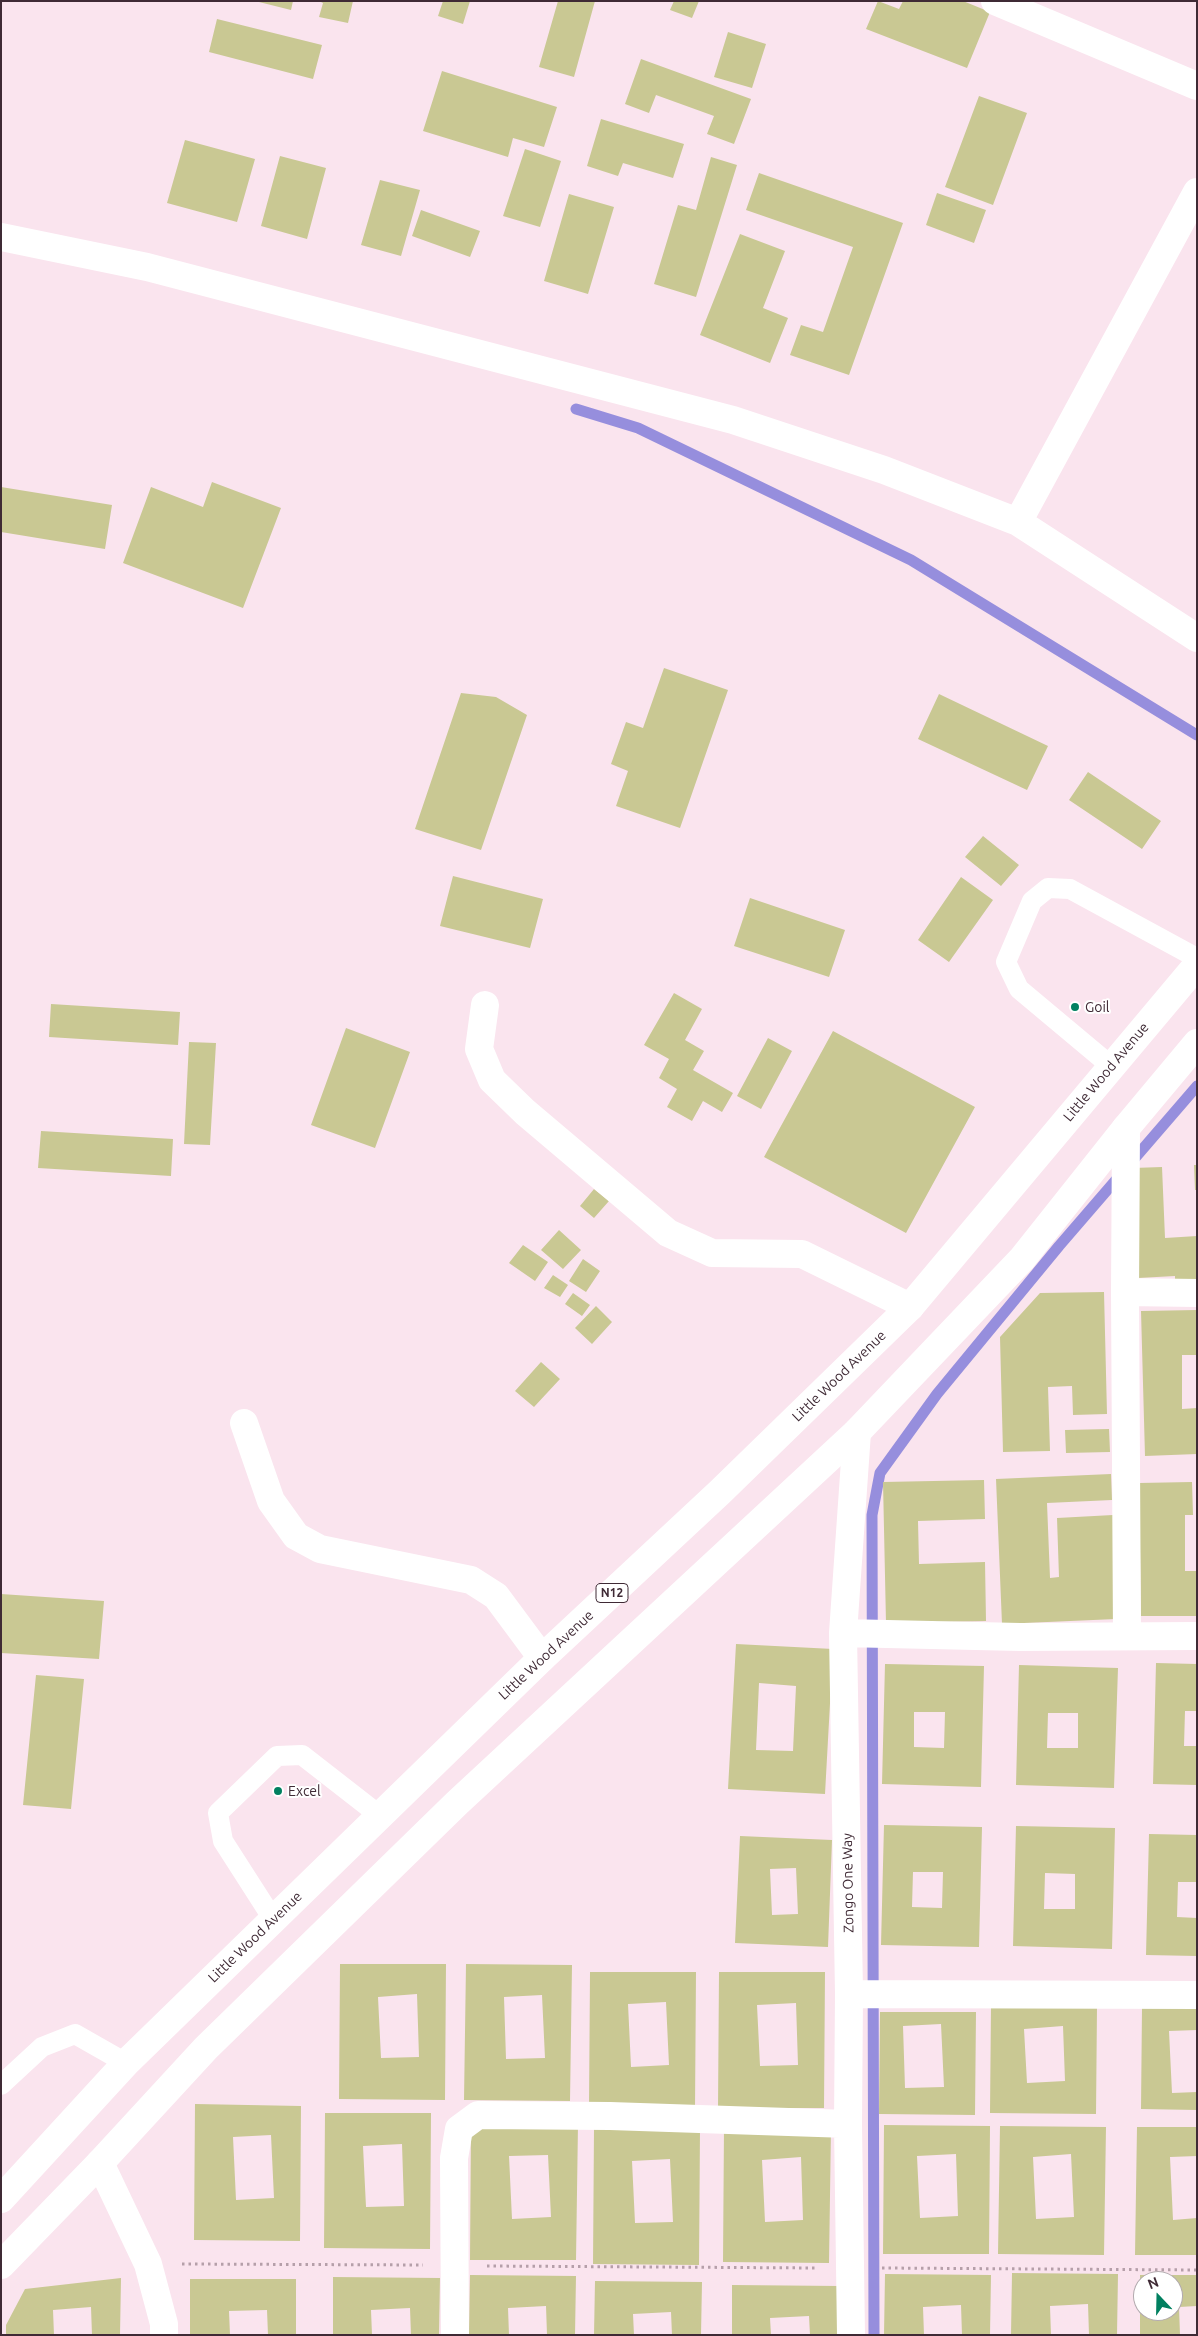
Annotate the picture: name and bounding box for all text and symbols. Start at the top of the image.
place label: Goil [1085,999,1110,1015]
marker: Goil [1069,1001,1081,1013]
street label: Little Wood Avenue [1060,1019,1152,1125]
street label: Little Wood Avenue [789,1327,889,1425]
road number: N12 [596,1584,628,1602]
street label: Little Wood Avenue [495,1607,597,1703]
place label: Excel [288,1783,321,1799]
marker: Excel [272,1785,284,1797]
street label: Zongo One Way [839,1833,857,1933]
street label: Little Wood Avenue [205,1888,305,1986]
north arrow [1133,2271,1183,2321]
text: N [1145,2274,1161,2292]

